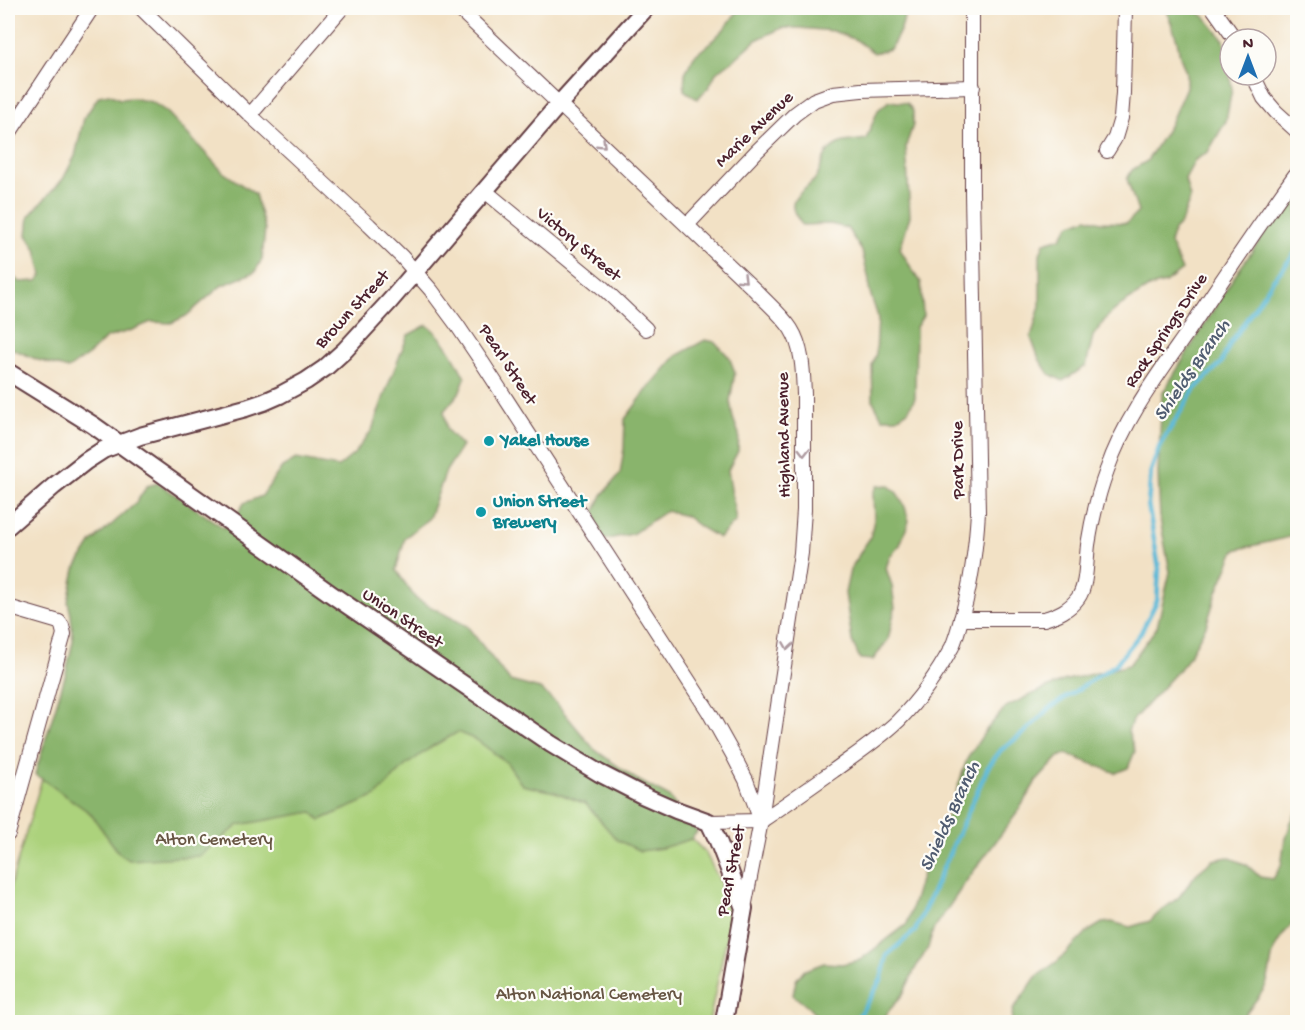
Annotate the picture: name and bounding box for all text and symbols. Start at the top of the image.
north arrow [1218,27,1278,87]
text: N [1243,36,1254,55]
street label: Marie Avenue [712,87,799,172]
one-way arrow [594,136,605,147]
street label: Victory Street [531,203,626,288]
street label: Brown Street [311,265,396,354]
street label: Rock Springs Drive [1121,269,1213,392]
one-way arrow [735,271,746,282]
water label: Shields Branch [1150,316,1237,426]
street label: Pearl Street [473,320,542,411]
street label: Highland Avenue [773,371,797,498]
street label: Park Drive [948,420,970,500]
place label: Yakel House [499,431,590,452]
marker: Yakel House [482,434,496,448]
one-way arrow [798,448,810,457]
place label: Union Street Brewery [492,492,588,534]
marker: Union Street Brewery [474,505,488,519]
street label: Union Street [358,584,448,655]
one-way arrow [782,642,794,651]
water label: Shields Branch [916,758,987,875]
street label: Pearl Street [713,822,751,919]
park label: Alton Cemetery [155,830,273,851]
park label: Alton National Cemetery [496,985,682,1006]

